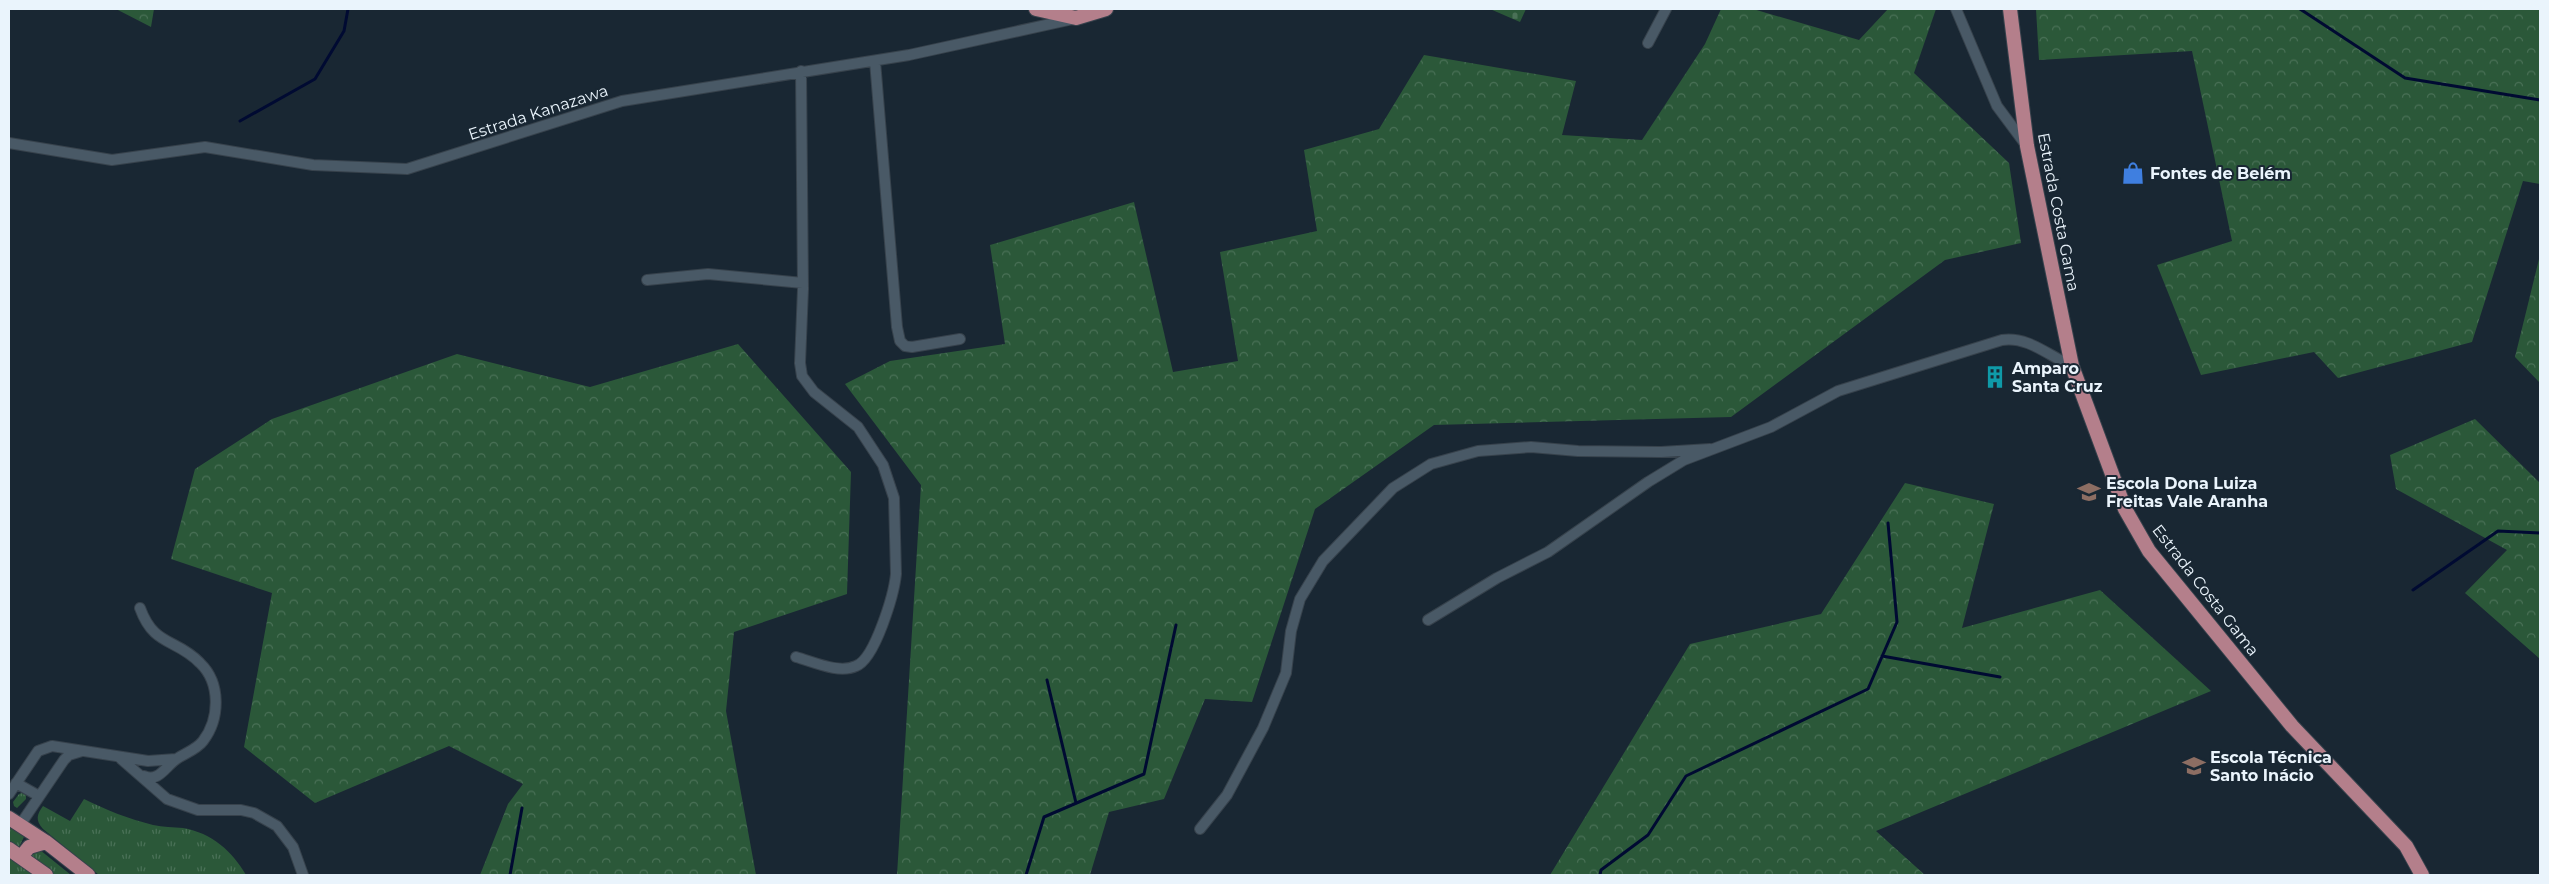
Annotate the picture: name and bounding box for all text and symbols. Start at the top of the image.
street label: Estrada Kanazawa [466,81,611,144]
street label: Estrada Costa Gama [2034,131,2083,293]
shop icon: Fontes de Belém [2120,160,2146,186]
place label: Fontes de Belém [2150,164,2291,183]
place label: Amparo Santa Cruz [2011,359,2103,396]
building icon: Amparo Santa Cruz [1982,364,2008,390]
place label: Escola Dona Luiza Freitas Vale Aranha [2106,474,2268,511]
school or university icon: Escola Dona Luiza Freitas Vale Aranha [2076,479,2102,505]
street label: Estrada Costa Gama [2148,521,2263,660]
place label: Escola Técnica Santo Inácio [2210,748,2332,785]
school or university icon: Escola Técnica Santo Inácio [2181,753,2207,779]

